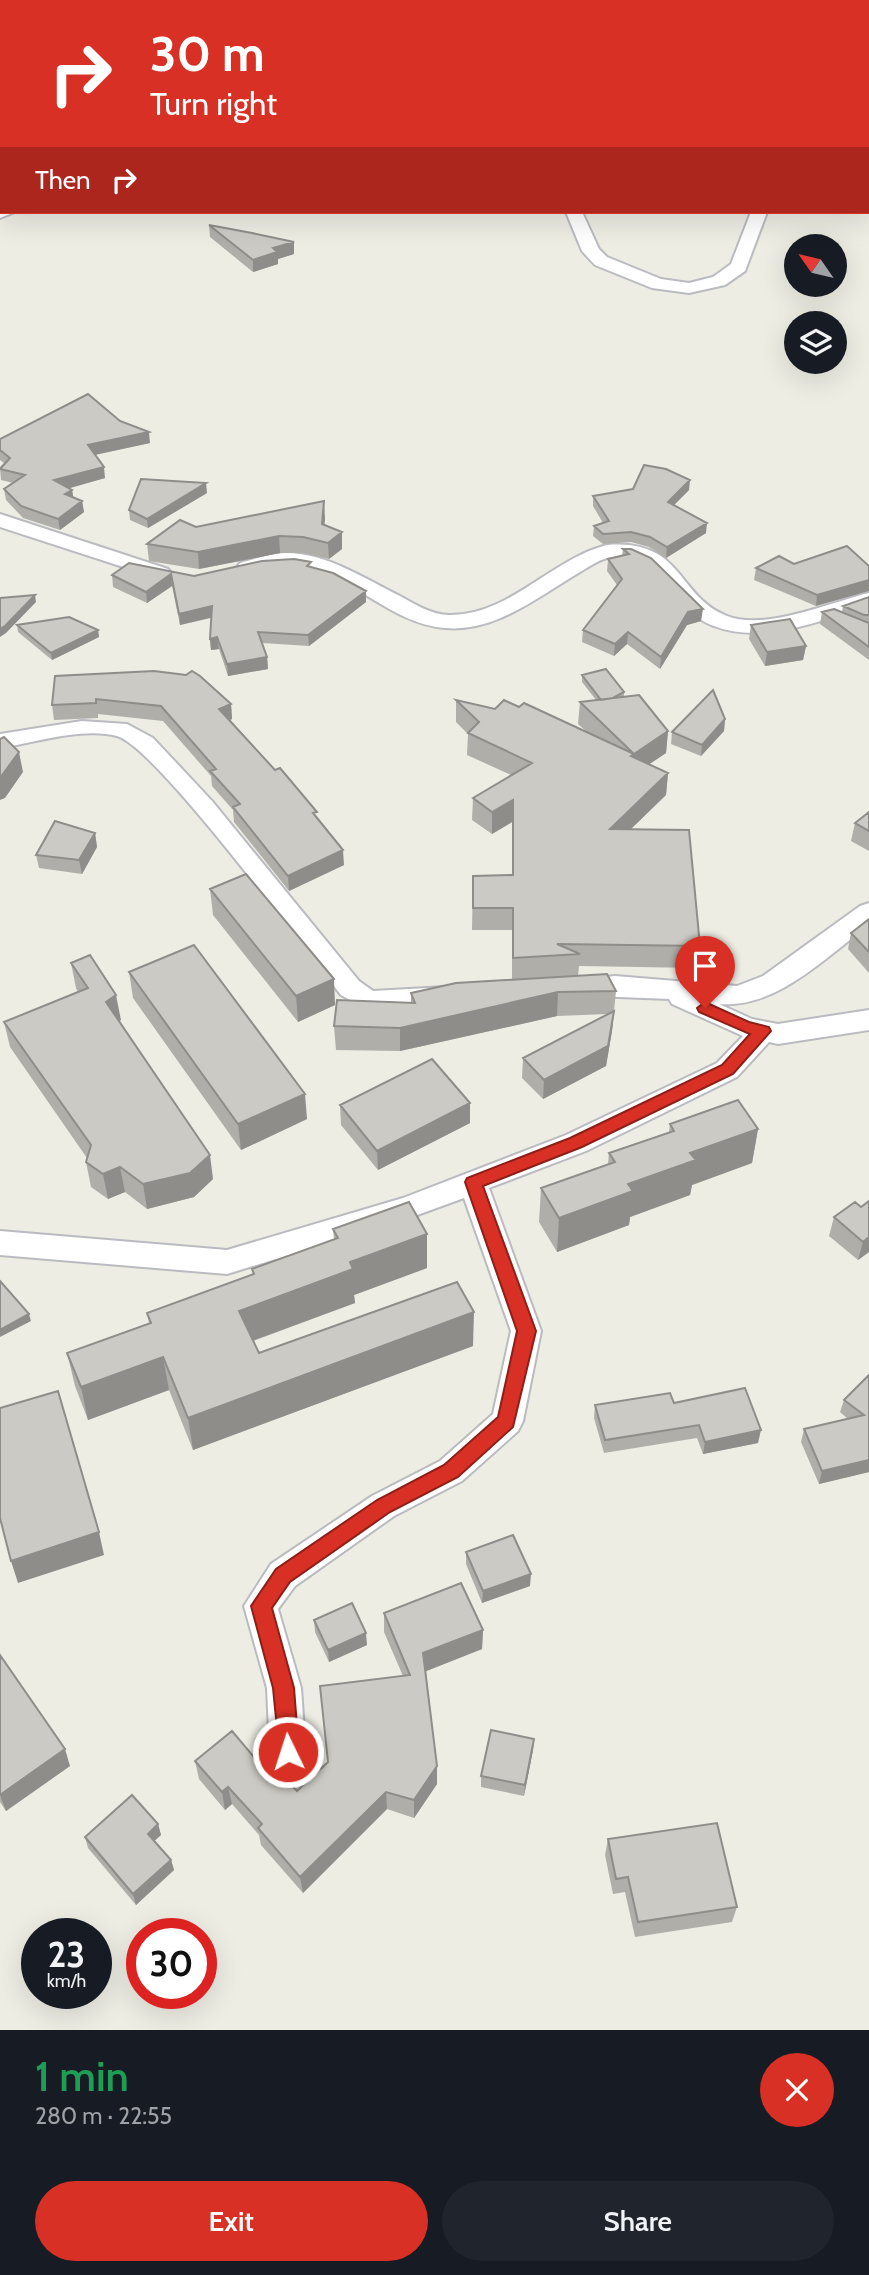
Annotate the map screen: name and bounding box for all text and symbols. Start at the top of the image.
text: 30 m [150,24,265,83]
icon: right [35,28,126,119]
text: Turn right [150,84,277,123]
icon: right [105,161,143,199]
text: Then [35,164,91,196]
north arrow [784,234,847,298]
map controls [784,234,847,374]
button: layers [784,311,847,374]
pin [675,936,735,1008]
icon: arrive [686,947,724,985]
position arrow [251,1715,325,1789]
speed limit sign: 30 [126,1918,217,2009]
text: 23 [48,1933,85,1976]
text: km/h [47,1970,86,1992]
text: 1 min [35,2050,129,2102]
button: close [760,2053,834,2127]
text: 280 m · 22:55 [35,2102,172,2130]
button: Exit [35,2181,428,2261]
button: Share [442,2181,834,2261]

